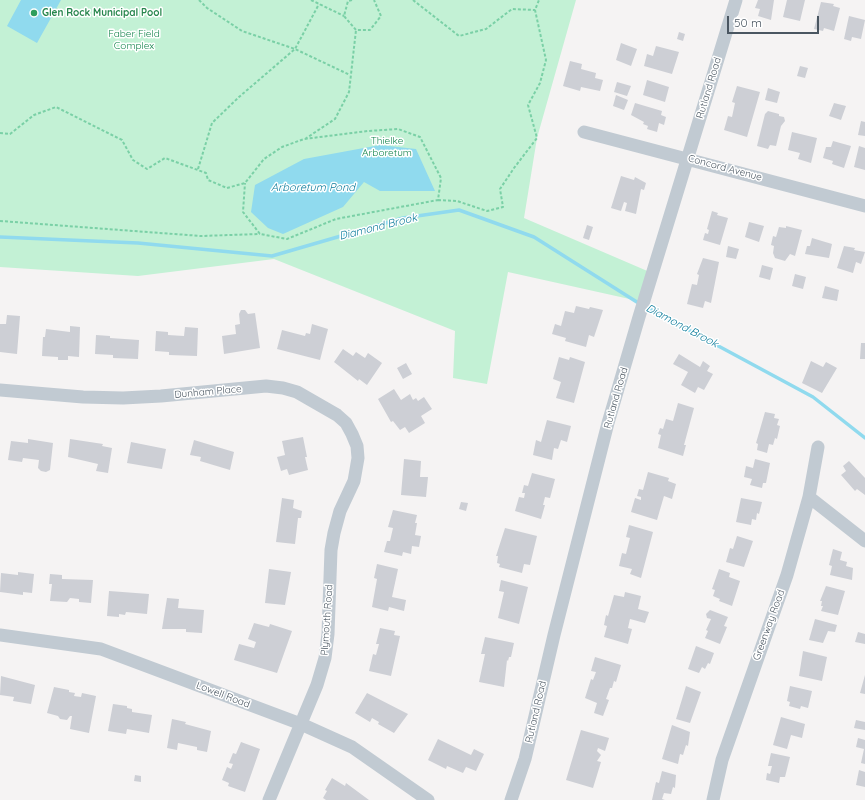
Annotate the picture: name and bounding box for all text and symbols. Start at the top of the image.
place label: Glen Rock Municipal Pool [42,7,162,19]
marker: Glen Rock Municipal Pool [29,8,39,18]
scale bar [729,8,821,34]
text: 50 m [734,15,762,30]
park label: Faber Field Complex [108,28,160,52]
street label: Rutland Road [694,56,724,120]
park label: Thielke Arboretum [362,135,412,158]
street label: Concord Avenue [687,152,763,184]
water label: Arboretum Pond [271,181,355,195]
water label: Diamond Brook [338,211,418,243]
water label: Diamond Brook [644,301,720,351]
street label: Rutland Road [601,366,631,430]
street label: Dunham Place [174,383,242,401]
street label: Plymouth Road [319,584,335,656]
street label: Greenway Road [751,588,787,662]
street label: Lowell Road [194,679,252,711]
street label: Rutland Road [523,680,549,744]

